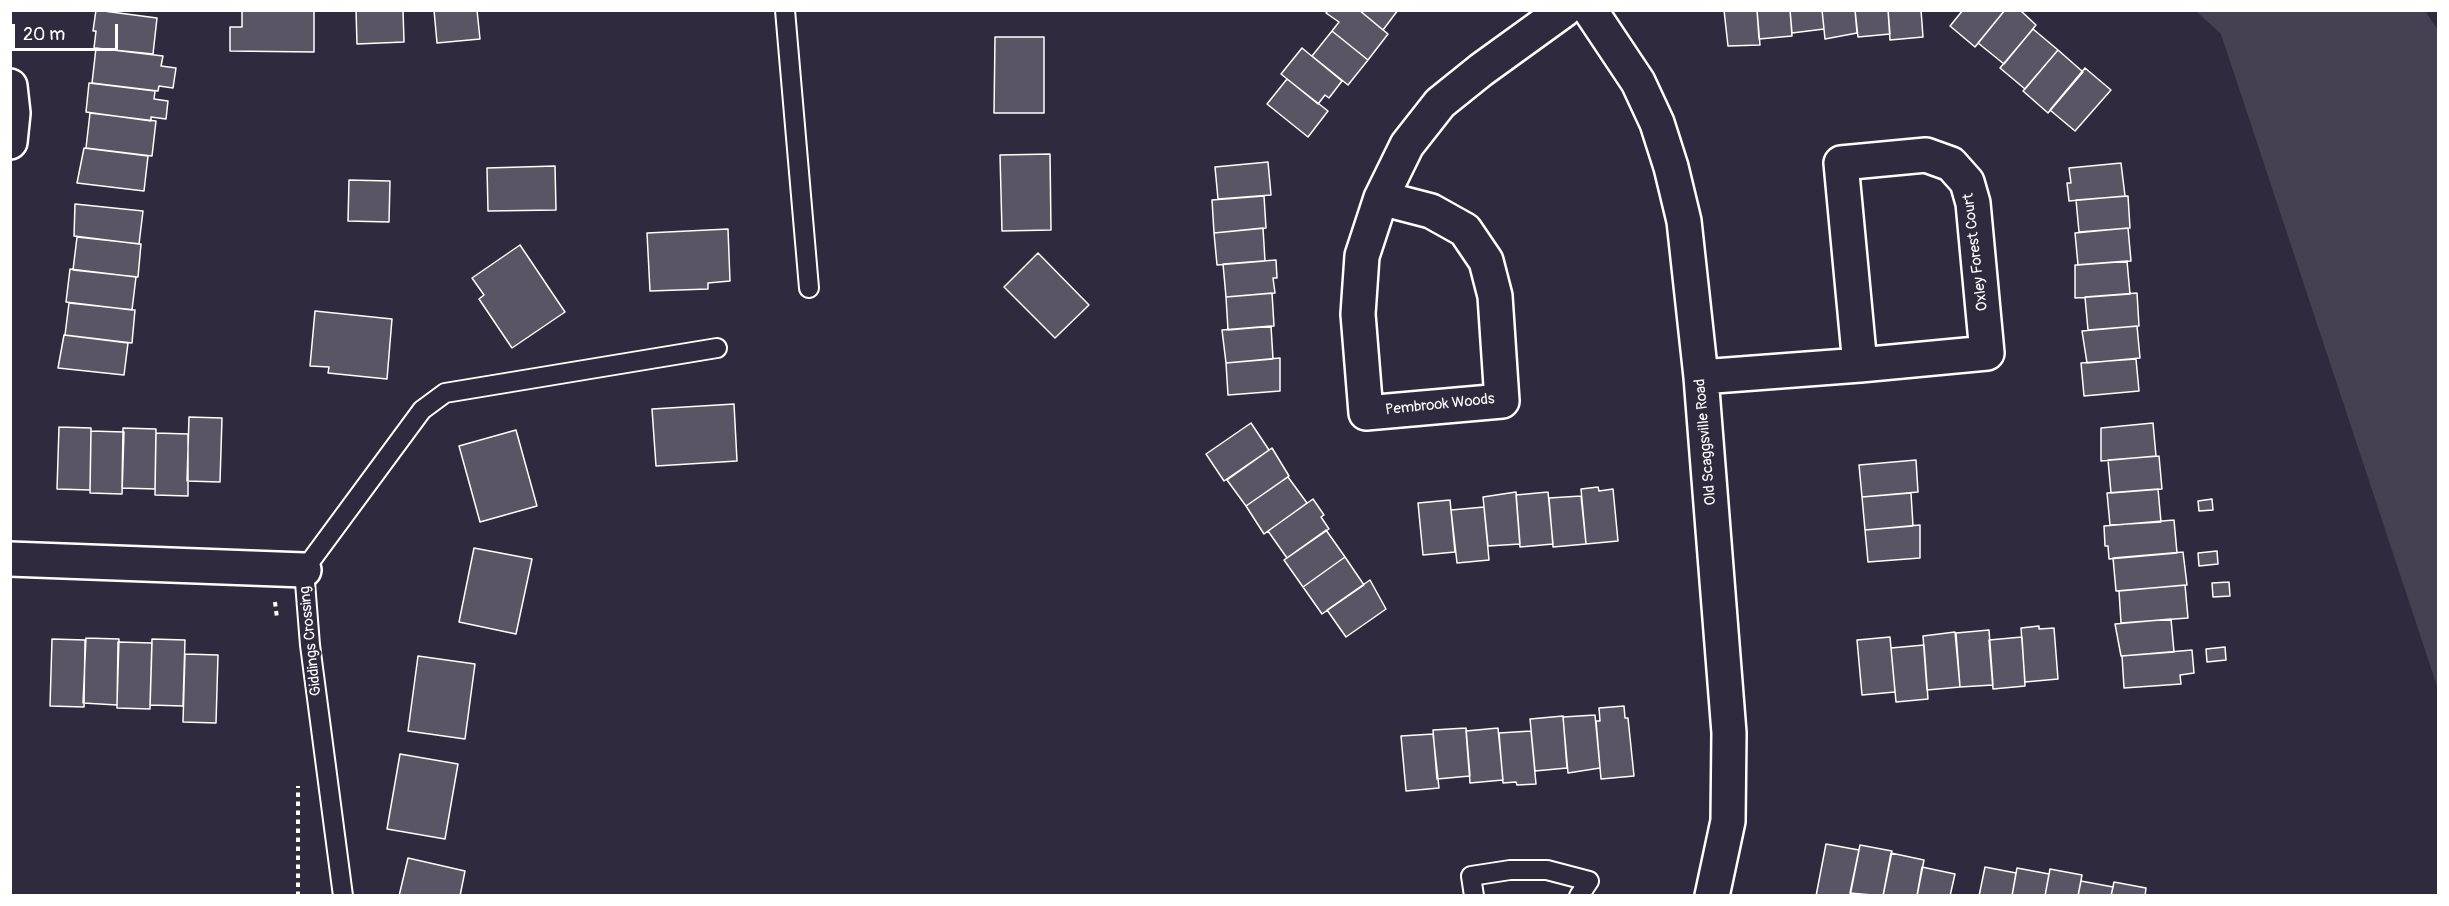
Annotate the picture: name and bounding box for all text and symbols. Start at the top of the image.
scale bar [15,12,122,50]
text: 20 m [23,23,65,46]
street label: Oxley Forest Court [1960,192,1992,312]
street label: Old Scaggsville Road [1691,378,1721,506]
street label: Pembrook Woods [1384,390,1496,420]
street label: Giddings Crossing [296,585,326,697]

